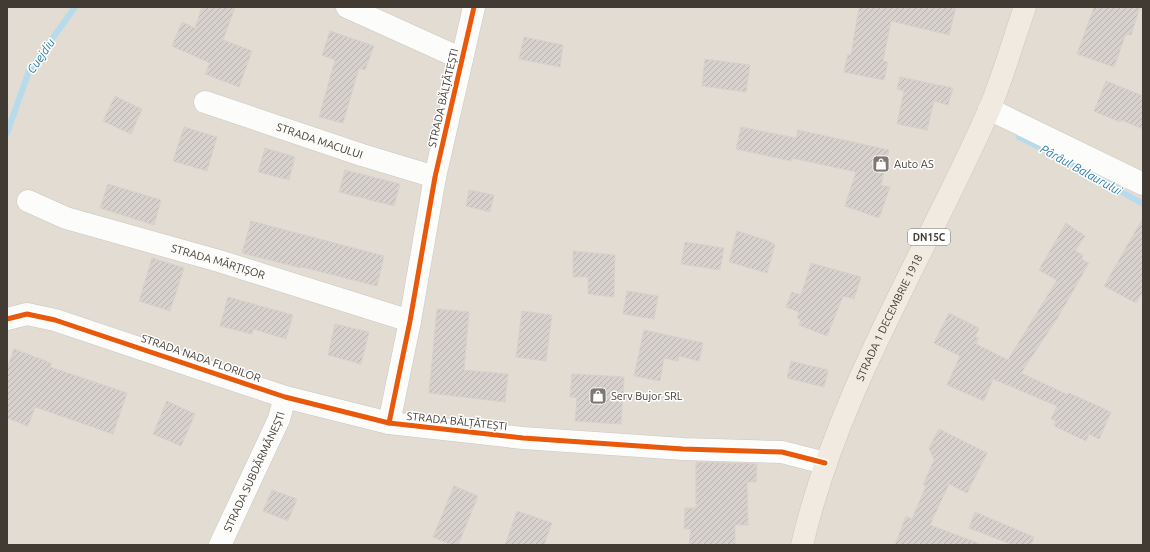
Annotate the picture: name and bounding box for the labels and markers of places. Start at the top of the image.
shop icon: Auto AS [871,154,891,174]
place label: Auto AS [894,158,934,170]
shop icon: Serv Bujor SRL [588,386,608,406]
place label: Serv Bujor SRL [611,390,683,402]

